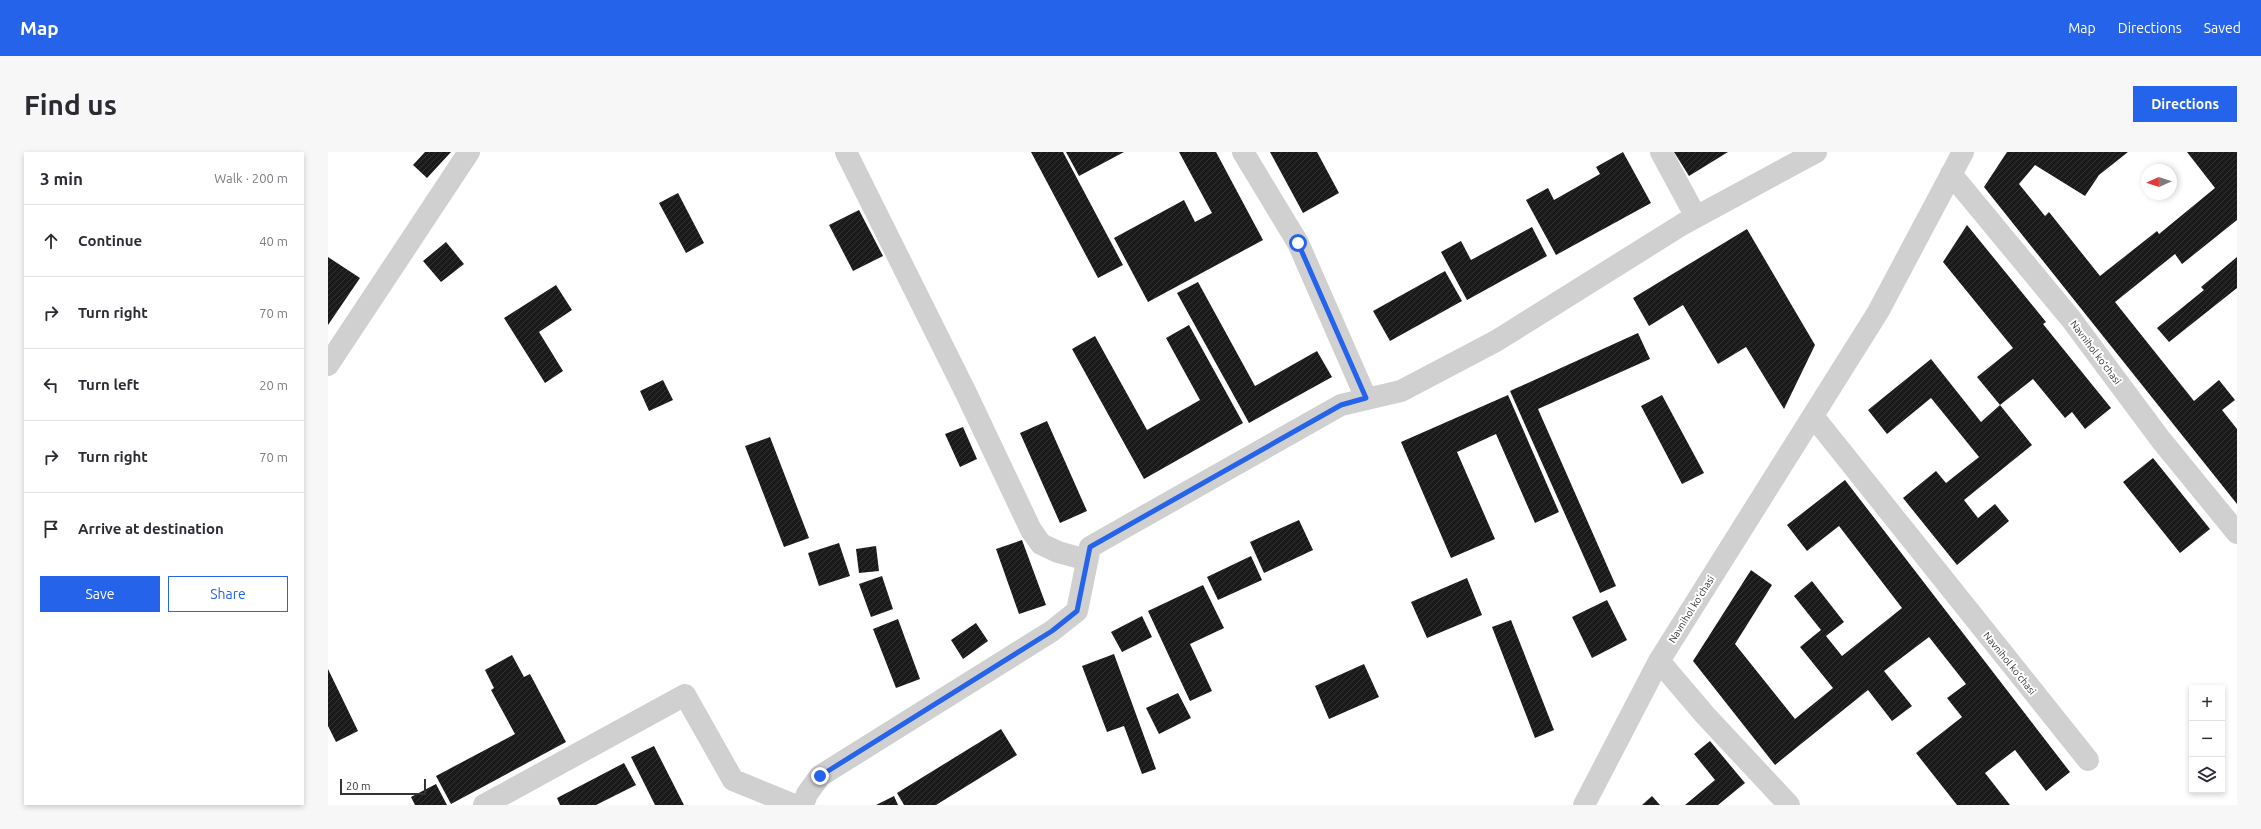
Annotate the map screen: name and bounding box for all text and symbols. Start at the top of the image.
text: Map [20,17,59,39]
text: Map [2068,20,2096,36]
text: Directions [2118,20,2182,36]
text: Saved [2204,20,2241,36]
button: Directions [2133,86,2237,122]
text: Find us [24,89,117,120]
north arrow [2141,164,2177,200]
text: 3 min [40,169,83,188]
text: Walk · 200 m [214,171,288,185]
icon: ahead [40,230,62,252]
text: Continue [78,232,142,249]
text: 40 m [259,234,288,248]
route start [1289,234,1307,252]
icon: right [40,302,62,324]
text: Turn right [78,304,148,321]
text: 70 m [259,306,288,320]
street label: Navnihol koʻchasi [2068,318,2123,386]
icon: left [40,374,62,396]
text: Turn left [78,376,139,393]
text: 20 m [259,378,288,392]
icon: right [40,446,62,468]
text: Turn right [78,448,148,465]
text: 70 m [259,450,288,464]
icon: arrive [40,518,62,540]
text: Arrive at destination [78,520,224,537]
street label: Navnihol koʻchasi [1666,574,1716,645]
button: Save [40,576,160,612]
button: Share [168,576,288,612]
street label: Navnihol koʻchasi [1981,630,2038,697]
map controls [2189,685,2225,793]
button: + [2189,685,2225,721]
button: − [2189,721,2225,757]
button: layers [2189,757,2225,793]
route end [811,767,829,785]
scale bar [340,777,426,796]
text: 20 m [346,780,370,792]

